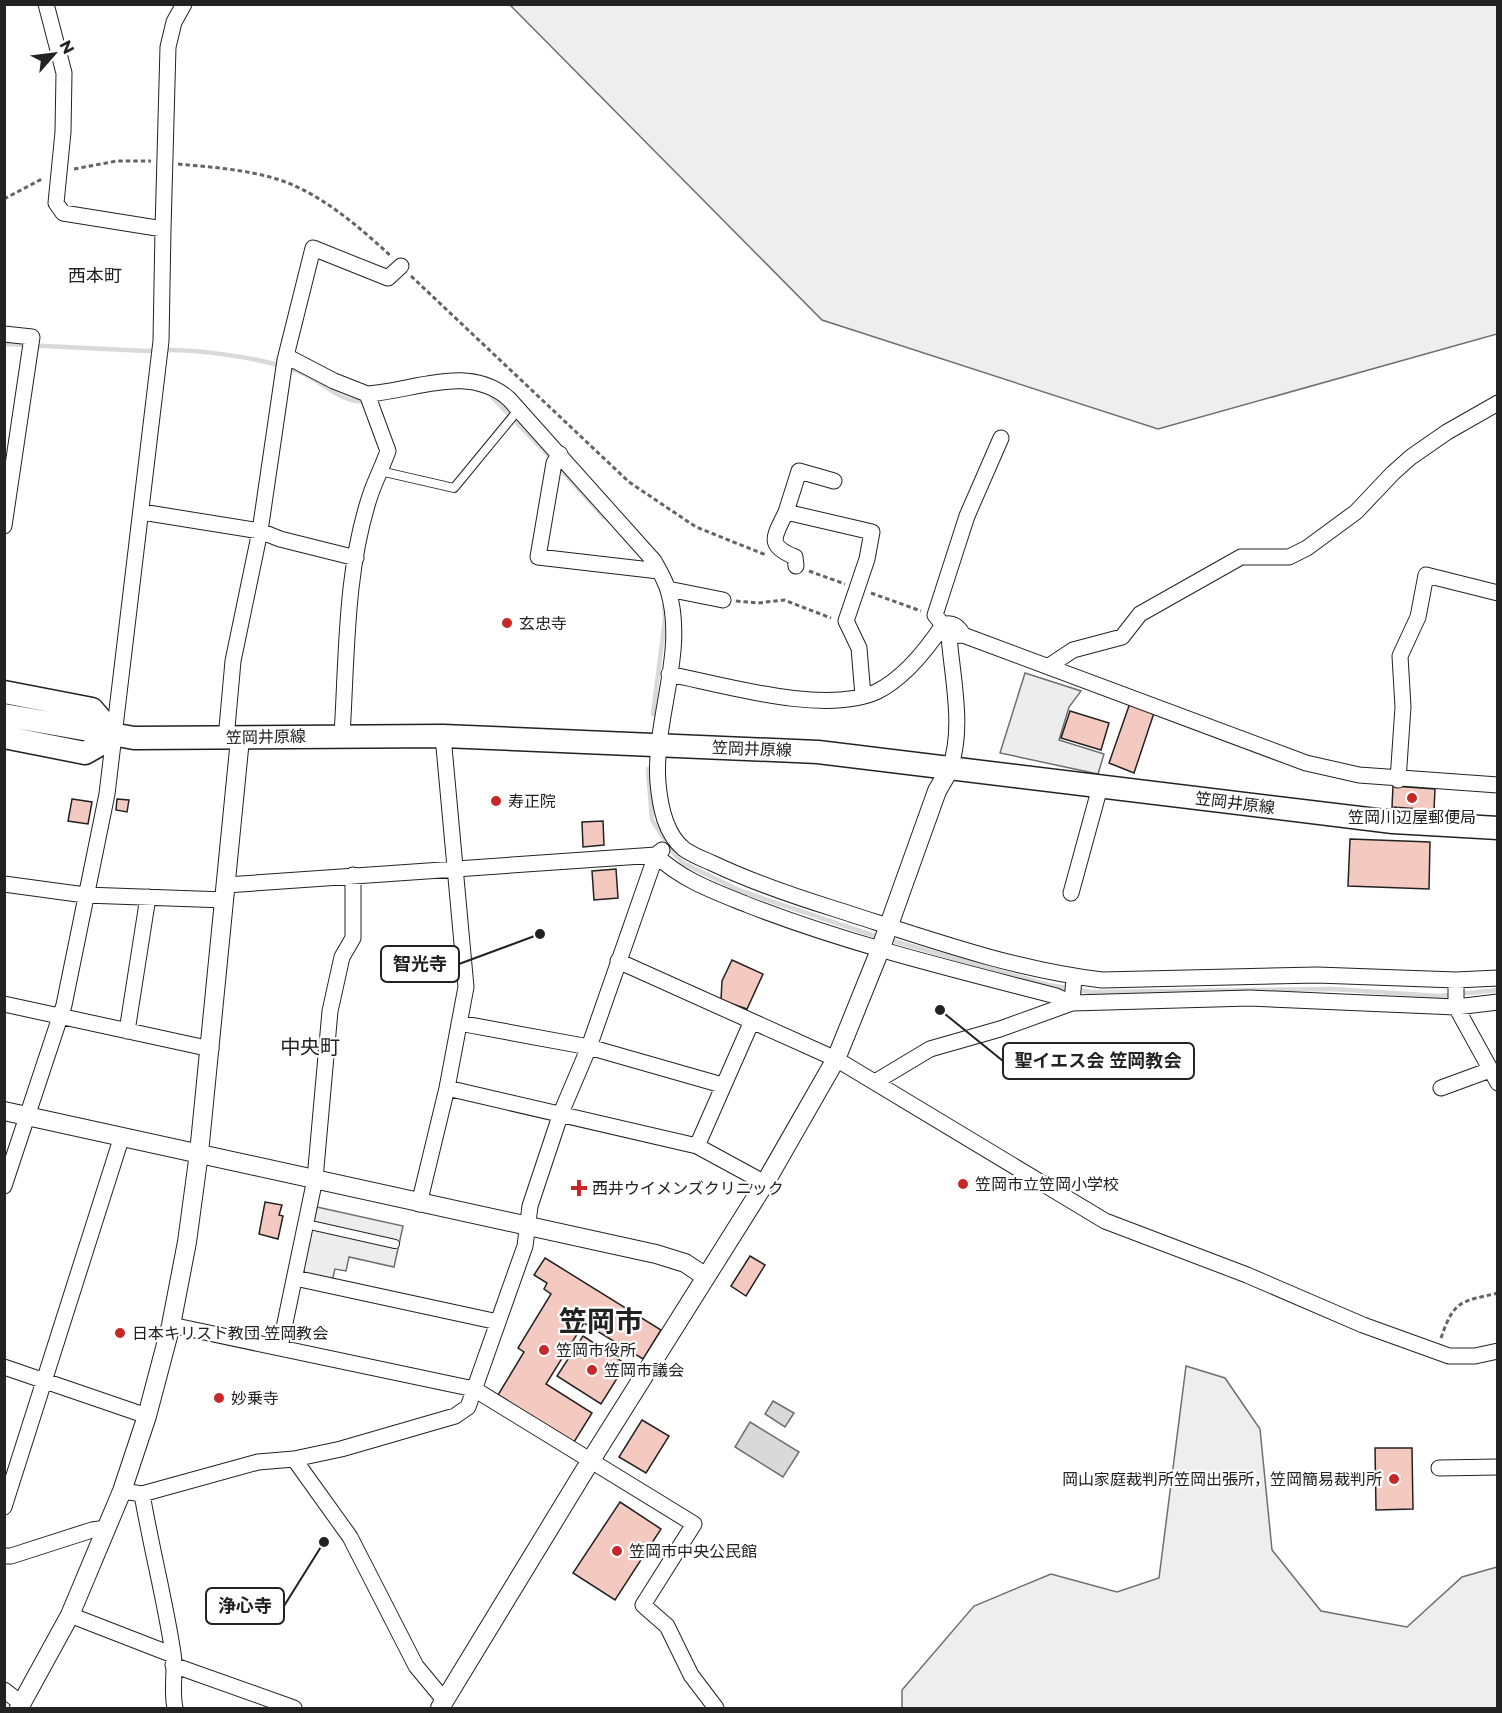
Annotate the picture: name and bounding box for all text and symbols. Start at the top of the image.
north arrow [24,24,84,84]
text: N [55,37,78,57]
district label: 西本町 [68,265,122,287]
place label: 玄忠寺 [519,614,567,633]
marker: 玄忠寺 [500,616,514,630]
street label: 笠岡井原線 [226,727,306,747]
street label: 笠岡井原線 [712,738,792,760]
street label: 笠岡井原線 [1194,789,1276,817]
marker: 笠岡川辺屋郵便局 [1405,791,1419,805]
place label: 寿正院 [508,792,556,811]
marker: 寿正院 [489,794,503,808]
place label: 笠岡川辺屋郵便局 [1348,808,1476,827]
callout: 智光寺 [381,946,459,982]
text: 智光寺 [393,953,447,975]
district label: 中央町 [280,1035,340,1059]
callout: 聖イエス会 笠岡教会 [1003,1043,1194,1079]
text: 聖イエス会 笠岡教会 [1015,1050,1181,1072]
place label: 笠岡市立笠岡小学校 [975,1175,1119,1194]
marker: 笠岡市立笠岡小学校 [956,1177,970,1191]
marker: 西井ウイメンズクリニック [570,1179,588,1197]
place label: 西井ウイメンズクリニック [592,1179,784,1198]
district label: 笠岡市 [559,1304,643,1338]
place label: 日本キリスト教団 笠岡教会 [132,1324,328,1343]
marker: 日本キリスト教団 笠岡教会 [113,1326,127,1340]
place label: 笠岡市役所 [556,1341,636,1360]
marker: 笠岡市役所 [537,1343,551,1357]
place label: 笠岡市議会 [604,1361,684,1380]
marker: 笠岡市議会 [585,1363,599,1377]
place label: 妙乗寺 [231,1389,279,1408]
marker: 妙乗寺 [212,1391,226,1405]
place label: 岡山家庭裁判所笠岡出張所，笠岡簡易裁判所 [1062,1470,1382,1489]
marker: 岡山家庭裁判所笠岡出張所，笠岡簡易裁判所 [1387,1472,1401,1486]
place label: 笠岡市中央公民館 [629,1542,757,1561]
marker: 笠岡市中央公民館 [610,1544,624,1558]
callout: 浄心寺 [206,1588,284,1624]
text: 浄心寺 [218,1595,272,1617]

